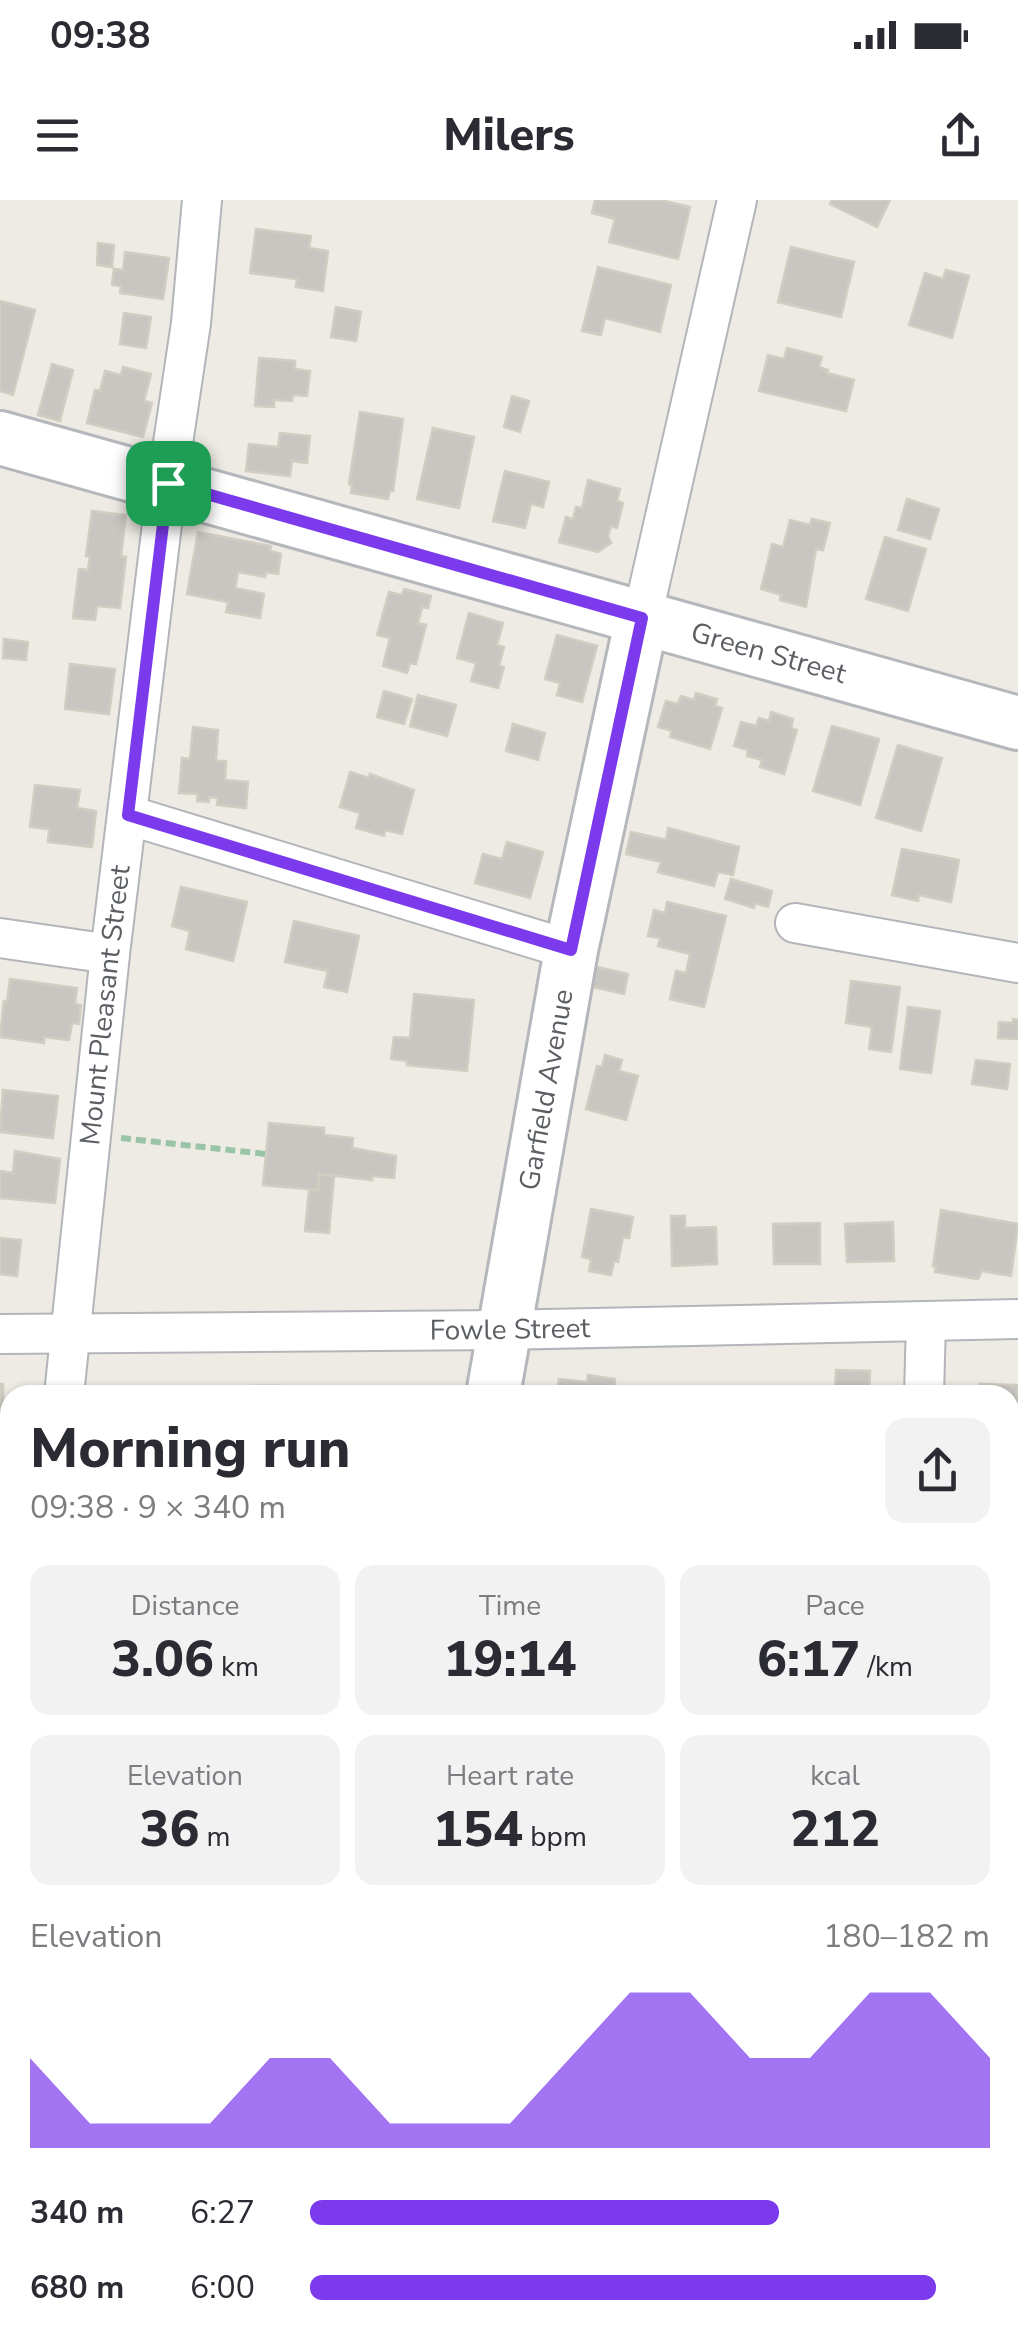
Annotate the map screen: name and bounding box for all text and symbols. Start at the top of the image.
text: 09:38 [50,10,151,61]
text: Milers [443,105,575,166]
icon: menu [30,108,85,163]
icon: share [933,108,988,163]
pin [126,441,211,526]
icon: arrive [141,456,196,511]
street label: Green Street [687,613,851,693]
street label: Mount Pleasant Street [71,863,140,1147]
street label: Garfield Avenue [510,986,583,1193]
street label: Fowle Street [430,1309,591,1350]
text: Morning run [30,1411,350,1486]
button: share [885,1418,990,1523]
text: 09:38 · 9 × 340 m [30,1486,286,1529]
text: Distance [131,1587,239,1625]
text: Time [479,1587,541,1625]
text: Pace [805,1587,865,1625]
text: 3.06 [111,1625,214,1694]
text: 19:14 [444,1625,577,1694]
text: 6:17 [757,1625,860,1694]
text: km [214,1648,259,1686]
text: /km [860,1648,913,1686]
text: Elevation [127,1757,243,1795]
text: Heart rate [446,1757,574,1795]
text: kcal [810,1757,860,1795]
text: 36 [139,1795,199,1864]
text: 154 [433,1795,523,1864]
text: 212 [790,1795,880,1864]
text: m [199,1818,231,1856]
text: bpm [523,1818,587,1856]
text: Elevation [30,1915,163,1958]
text: 180–182 m [823,1915,990,1958]
text: 340 m [30,2191,124,2234]
text: 6:27 [190,2191,255,2234]
text: 680 m [30,2266,124,2309]
text: 6:00 [190,2266,255,2309]

